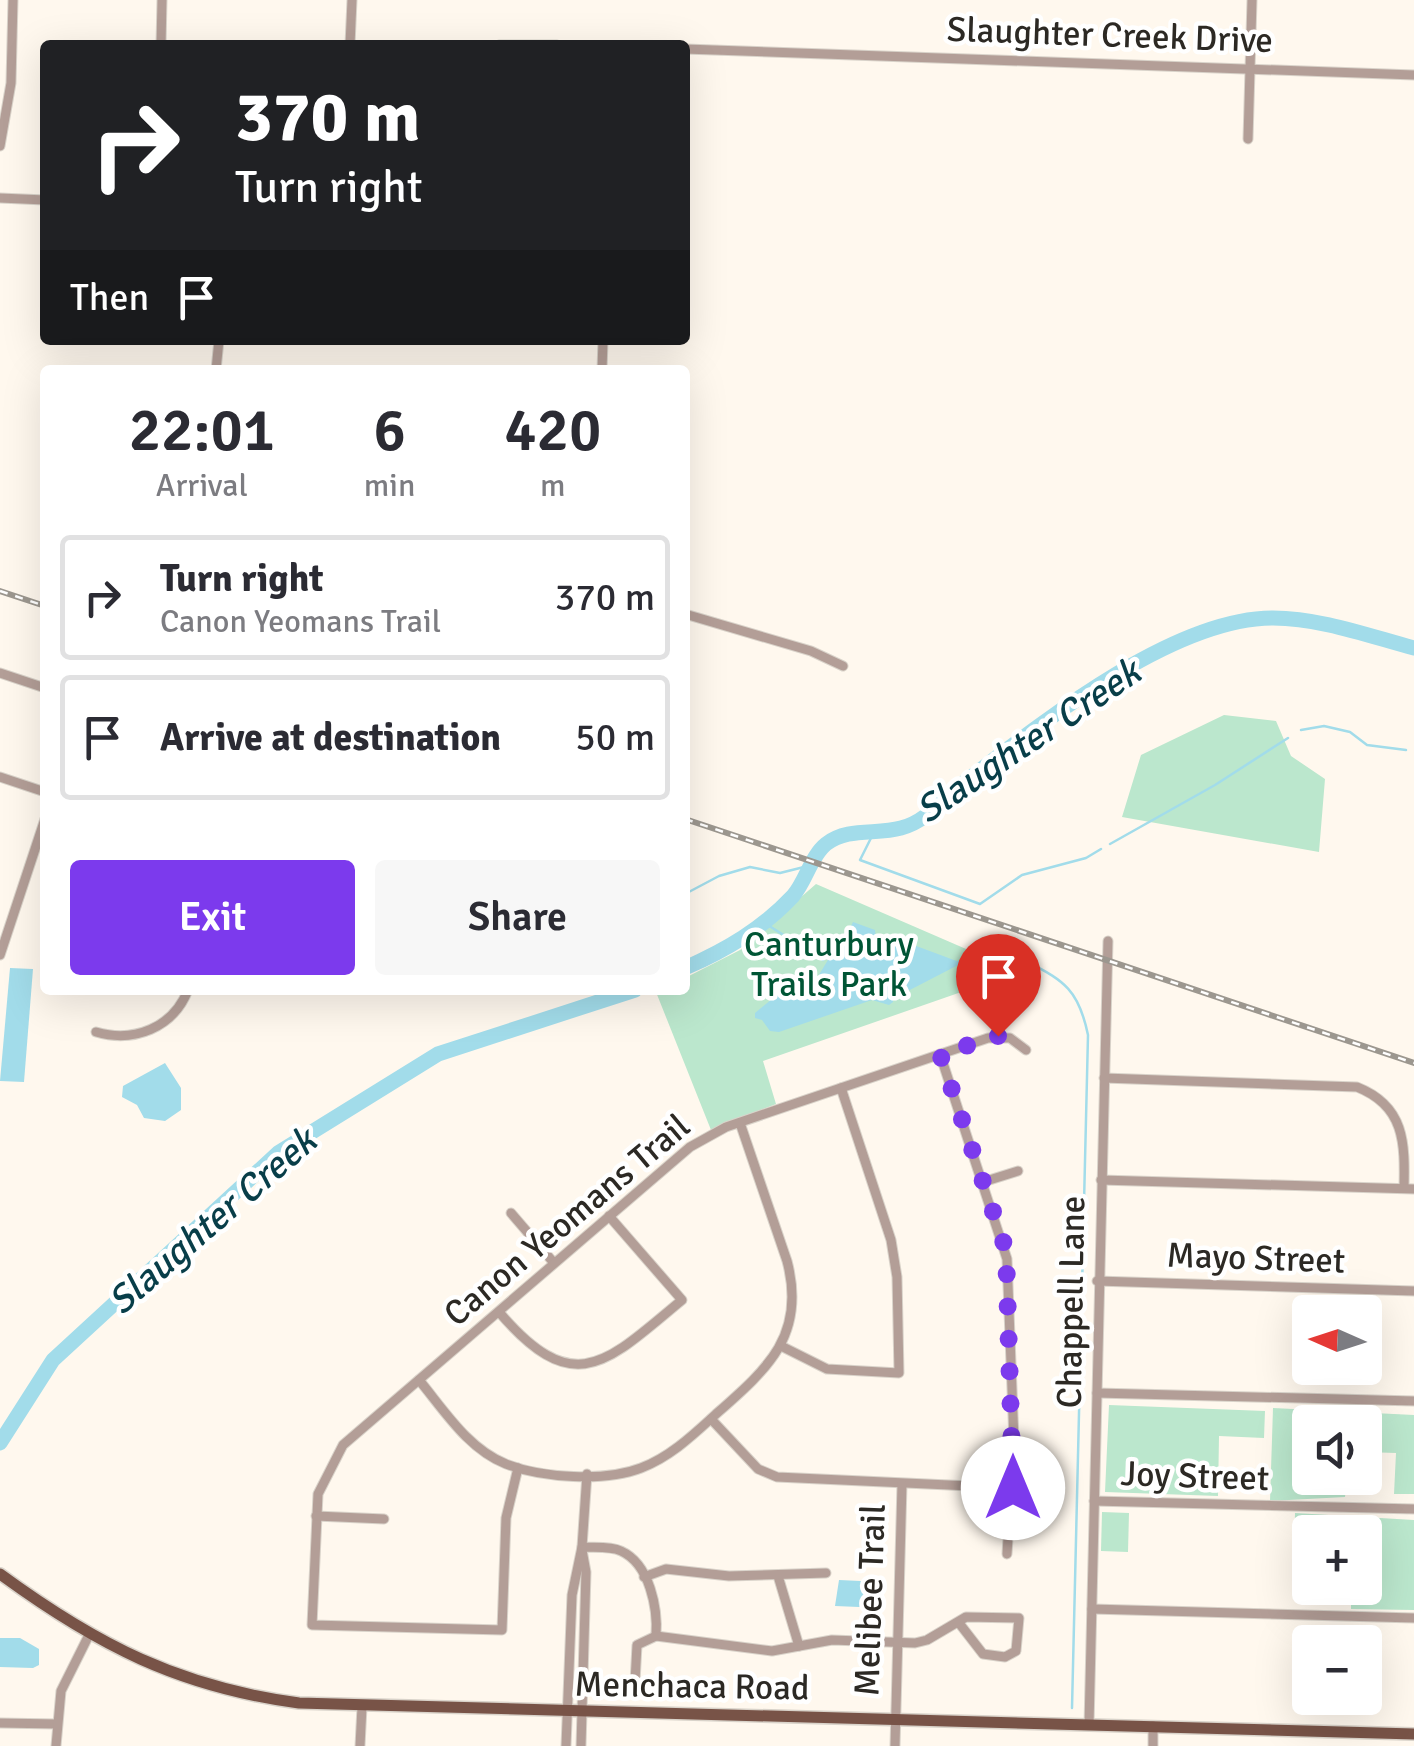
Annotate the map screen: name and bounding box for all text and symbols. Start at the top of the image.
street label: Slaughter Creek Drive [946,8,1274,62]
text: 370 m [235,74,420,160]
icon: right [70,80,200,210]
text: Turn right [235,160,423,215]
icon: arrive [169,270,224,325]
text: Then [70,274,149,321]
text: 22:01 [129,394,275,468]
text: 6 [373,394,406,468]
text: 420 [504,394,601,468]
text: Arrival [156,466,248,505]
text: min [364,466,415,505]
text: m [540,466,566,505]
text: Turn right [160,555,324,602]
icon: right [75,570,130,625]
text: 370 m [555,574,655,621]
text: Canon Yeomans Trail [160,602,441,641]
water label: Slaughter Creek [907,647,1152,833]
icon: arrive [75,710,130,765]
text: Arrive at destination [160,714,501,761]
text: 50 m [575,714,655,761]
button: Exit [70,860,355,975]
button: Share [375,860,660,975]
park label: Canturbury Trails Park [744,923,914,1006]
pin [956,934,1041,1037]
icon: arrive [971,949,1026,1004]
street label: Canon Yeomans Trail [435,1105,699,1335]
water label: Slaughter Creek [98,1116,328,1324]
street label: Chappell Lane [1048,1195,1094,1409]
street label: Mayo Street [1166,1233,1346,1283]
north arrow [1292,1295,1382,1385]
map controls [1292,1295,1382,1715]
button: sound [1292,1405,1382,1495]
position arrow [961,1436,1065,1540]
street label: Joy Street [1120,1452,1270,1500]
street label: Melibee Trail [845,1503,895,1697]
button: + [1292,1515,1382,1605]
button: − [1292,1625,1382,1715]
street label: Menchaca Road [574,1662,810,1710]

